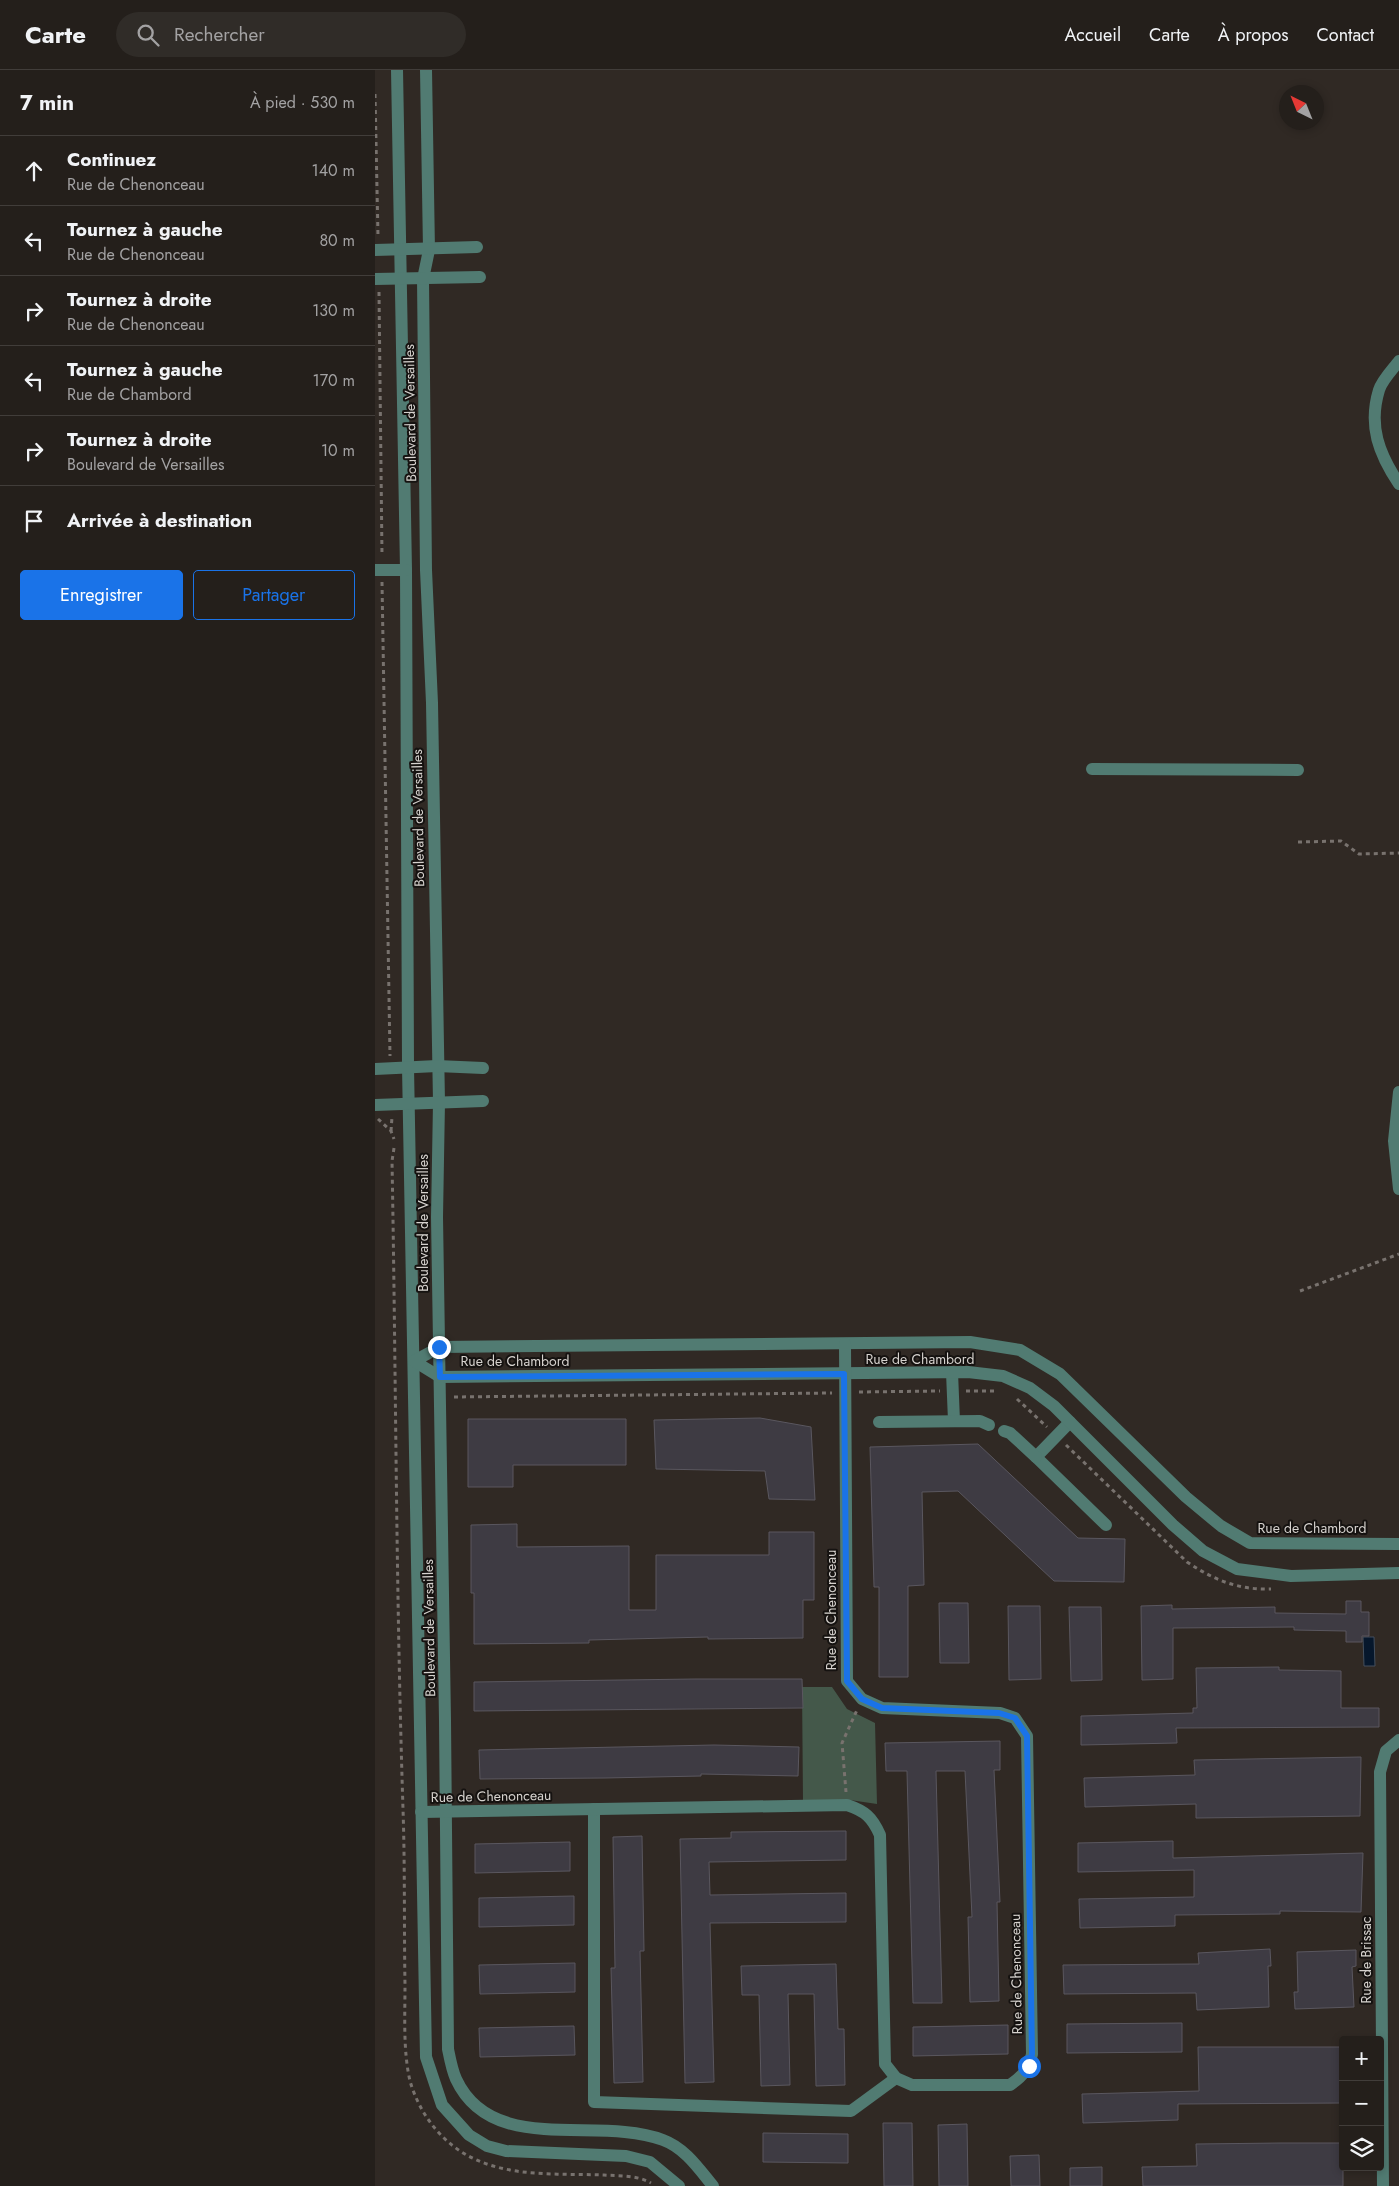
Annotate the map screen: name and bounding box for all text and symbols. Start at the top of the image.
search box [116,12,466,57]
text: Carte [25,17,86,52]
icon: search [134,21,162,49]
text: Rechercher [174,21,265,48]
text: Accueil [1064,22,1121,48]
text: Carte [1149,22,1190,48]
text: À propos [1218,22,1288,48]
text: Contact [1316,22,1374,48]
north arrow [1279,85,1324,130]
text: 7 min [20,88,74,118]
text: À pied · 530 m [250,91,355,114]
text: Continuez [67,146,156,173]
icon: ahead [20,157,48,185]
text: 140 m [312,159,355,182]
text: Rue de Chenonceau [67,173,205,196]
text: Tournez à gauche [67,216,223,243]
icon: left [20,227,48,255]
text: 80 m [319,229,355,252]
text: Rue de Chenonceau [67,243,205,266]
text: Tournez à droite [67,286,212,313]
icon: right [20,297,48,325]
text: 130 m [312,299,355,322]
text: Rue de Chenonceau [67,313,205,336]
street label: Boulevard de Versailles [399,344,421,482]
text: Tournez à gauche [67,356,223,383]
icon: left [20,367,48,395]
text: 170 m [313,369,355,392]
text: Rue de Chambord [67,383,192,406]
text: Tournez à droite [67,426,212,453]
icon: right [20,437,48,465]
text: 10 m [321,439,355,462]
text: Boulevard de Versailles [67,453,224,476]
icon: arrive [20,507,48,535]
text: Arrivée à destination [67,507,252,534]
button: Enregistrer [20,570,183,620]
button: Partager [193,570,355,620]
street label: Boulevard de Versailles [407,749,429,887]
street label: Boulevard de Versailles [413,1154,433,1292]
route end [428,1336,451,1359]
street label: Rue de Chambord [866,1349,975,1369]
street label: Rue de Chambord [461,1351,570,1371]
street label: Rue de Chambord [1258,1518,1367,1538]
street label: Rue de Chenonceau [821,1550,841,1670]
street label: Boulevard de Versailles [418,1559,440,1697]
street label: Rue de Chenonceau [431,1785,551,1807]
street label: Rue de Chenonceau [1005,1914,1027,2034]
street label: Rue de Brissac [1356,1917,1376,2003]
map controls [1339,2036,1384,2171]
button: + [1339,2036,1384,2081]
route start [1018,2055,1041,2078]
button: − [1339,2081,1384,2126]
button: layers [1339,2126,1384,2171]

